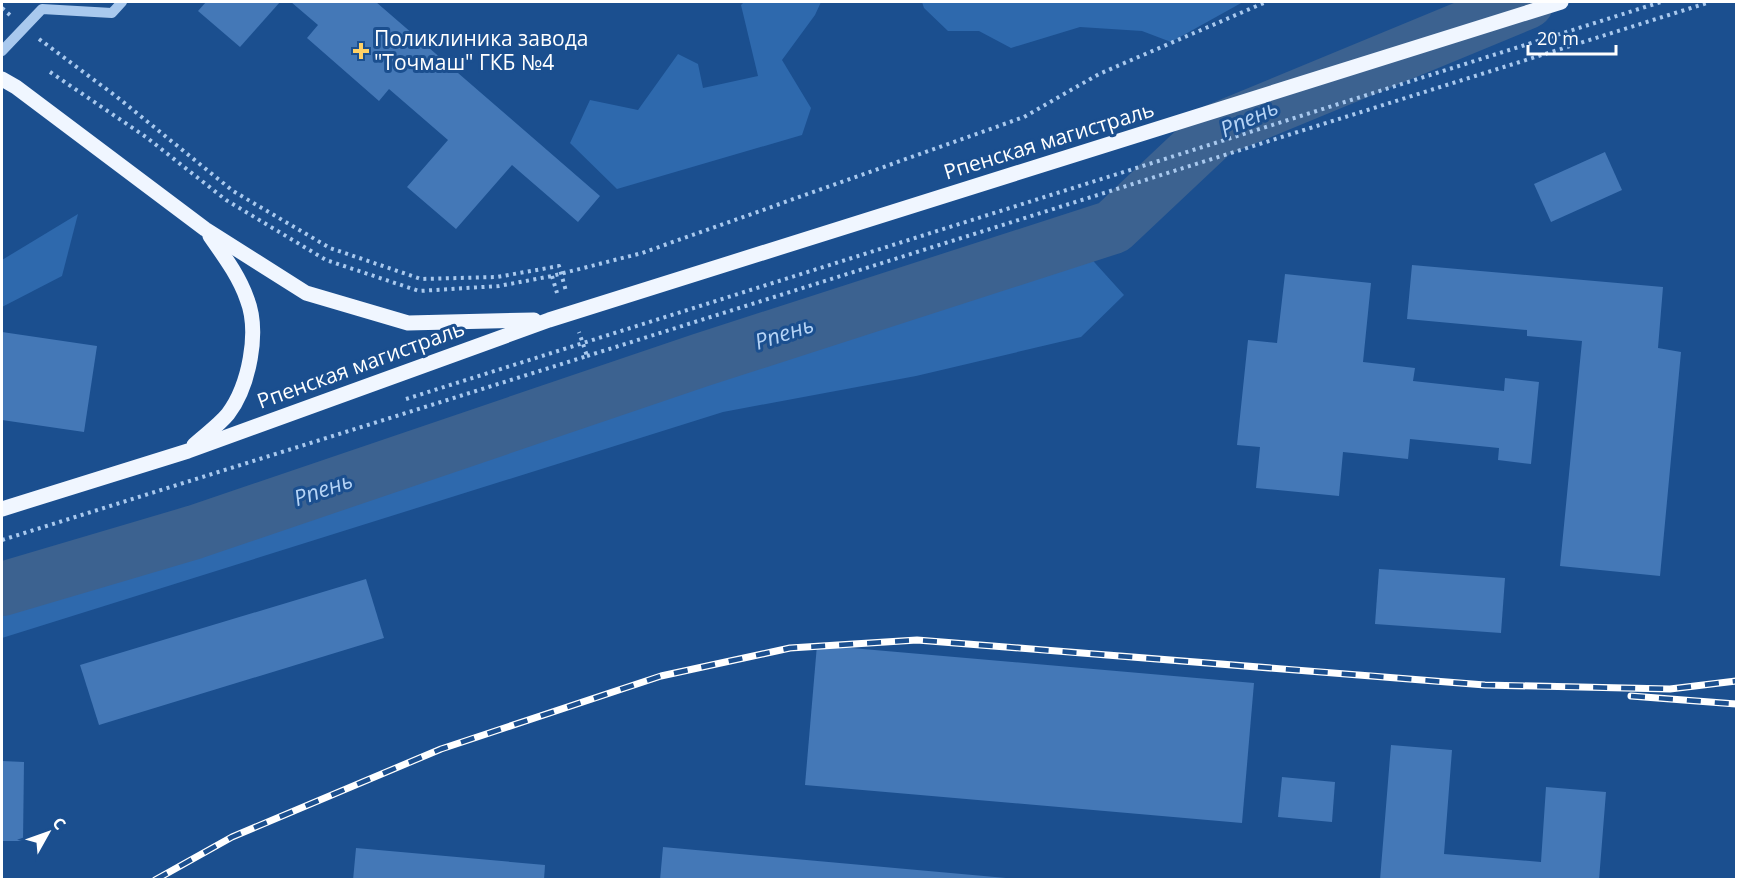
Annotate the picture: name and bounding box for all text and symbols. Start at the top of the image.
scale bar [1528,18,1616,56]
place label: Поликлиника завода "Точмаш" ГКБ №4 [374,24,588,76]
text: 20 m [1537,26,1579,50]
marker: Поликлиника завода "Точмаш" ГКБ №4 [352,42,370,60]
water label: Рпень [1215,91,1282,143]
street label: Рпенская магистраль [940,95,1157,185]
water label: Рпень [750,308,817,356]
street label: Рпенская магистраль [253,313,468,415]
water label: Рпень [289,464,356,512]
north arrow [18,803,78,863]
text: С [48,812,71,834]

